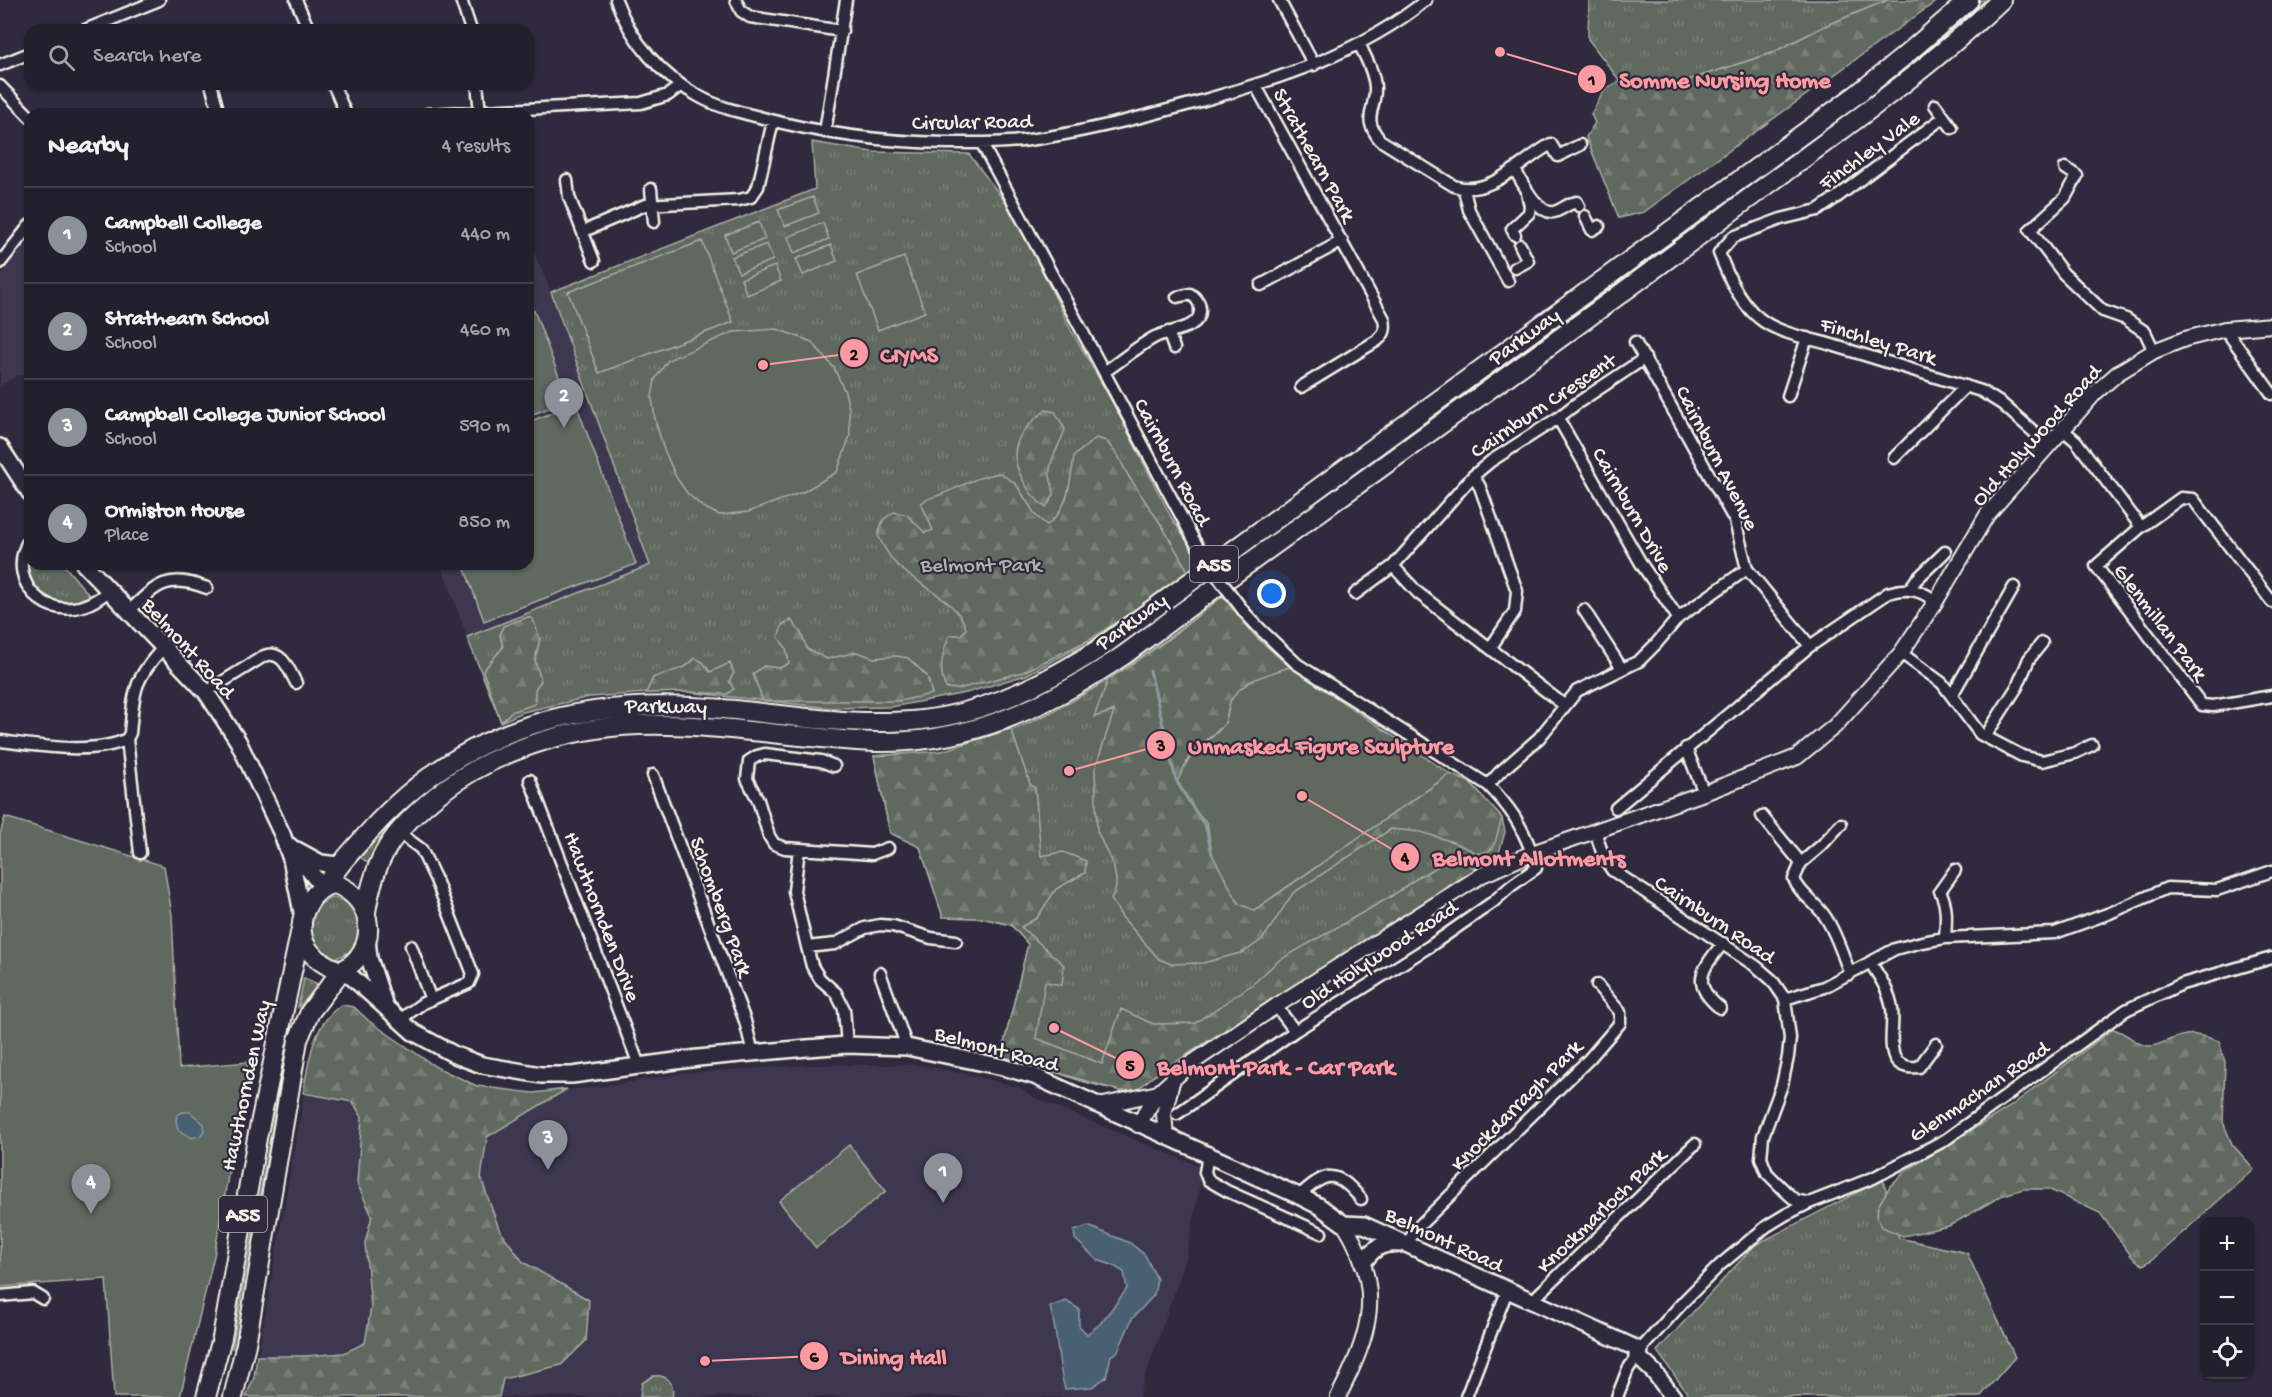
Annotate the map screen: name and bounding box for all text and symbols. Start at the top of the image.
search box [24,24,534,90]
icon: search [45,41,78,74]
text: Search here [93,44,201,70]
callout: Somme Nursing Home [1577,58,1842,100]
text: Somme Nursing Home [1619,68,1832,97]
text: 1 [1587,71,1596,92]
street label: Strathearn Park [1265,84,1361,229]
street label: Finchley Vale [1814,106,1927,198]
street label: Circular Road [912,110,1035,138]
text: Nearby [48,132,129,163]
text: 4 results [442,136,510,159]
text: Campbell College [105,211,262,237]
text: 1 [63,224,72,247]
text: 440 m [461,224,510,247]
text: School [105,237,157,260]
street label: Parkway [1484,304,1566,373]
text: Strathearn School [105,307,269,333]
street label: Finchley Park [1816,313,1941,373]
text: 2 [63,320,72,343]
text: 460 m [460,320,510,343]
callout: CIYMS [839,332,950,374]
text: School [105,333,157,356]
text: CIYMS [880,343,939,372]
text: 2 [850,346,859,367]
street label: Cairnburn Crescent [1467,348,1624,466]
street label: Old Holywood Road [1967,359,2110,513]
pin: 2 [544,378,584,428]
street label: Cairnburn Avenue [1668,382,1763,536]
street label: Cairnburn Road [1126,395,1216,533]
text: Campbell College Junior School [105,403,386,429]
text: 3 [62,416,73,439]
text: 590 m [459,416,510,439]
text: School [105,429,157,452]
street label: Cairnburn Drive [1584,444,1677,579]
text: Ormiston House [105,499,244,525]
text: 4 [63,512,72,535]
text: 850 m [458,512,510,535]
text: Place [105,525,149,548]
road number: A55 [1190,546,1238,582]
park label: Belmont Park [919,554,1044,580]
street label: Glenmillan Park [2106,560,2213,689]
your location [1257,579,1286,608]
street label: Parkway [1091,589,1173,658]
street label: Belmont Road [134,593,241,707]
street label: Parkway [624,694,707,722]
callout: Unmasked Figure Sculpture [1146,724,1466,766]
text: Unmasked Figure Sculpture [1188,734,1456,763]
text: 3 [1155,737,1166,758]
street label: Hawthornden Drive [556,829,645,1007]
street label: Schomberg Park [682,834,757,983]
callout: Belmont Allotments [1390,836,1637,878]
text: Belmont Allotments [1432,846,1627,875]
text: 4 [1400,849,1410,870]
street label: Cairnburn Road [1648,871,1781,973]
street label: Old Holywood Road [1297,895,1465,1017]
street label: Hawthornden Way [217,998,279,1174]
street label: Belmont Road [930,1022,1063,1080]
street label: Knockdarragh Park [1447,1034,1591,1178]
street label: Glenmachan Road [1905,1036,2057,1150]
callout: Belmont Park - Car Park [1115,1044,1406,1086]
text: Belmont Park - Car Park [1156,1055,1398,1084]
text: 5 [1125,1057,1135,1078]
pin: 3 [528,1120,568,1170]
street label: Knockmarloch Park [1533,1142,1674,1280]
pin: 1 [924,1154,962,1203]
pin: 4 [72,1164,110,1214]
road number: A55 [219,1196,267,1232]
street label: Belmont Road [1379,1203,1508,1281]
map controls [2200,1217,2254,1379]
button: + [2200,1217,2254,1271]
button: − [2200,1271,2254,1325]
button: locate [2200,1325,2254,1379]
callout: Dining Hall [799,1335,959,1377]
text: Dining Hall [839,1345,947,1374]
text: 6 [809,1348,819,1369]

